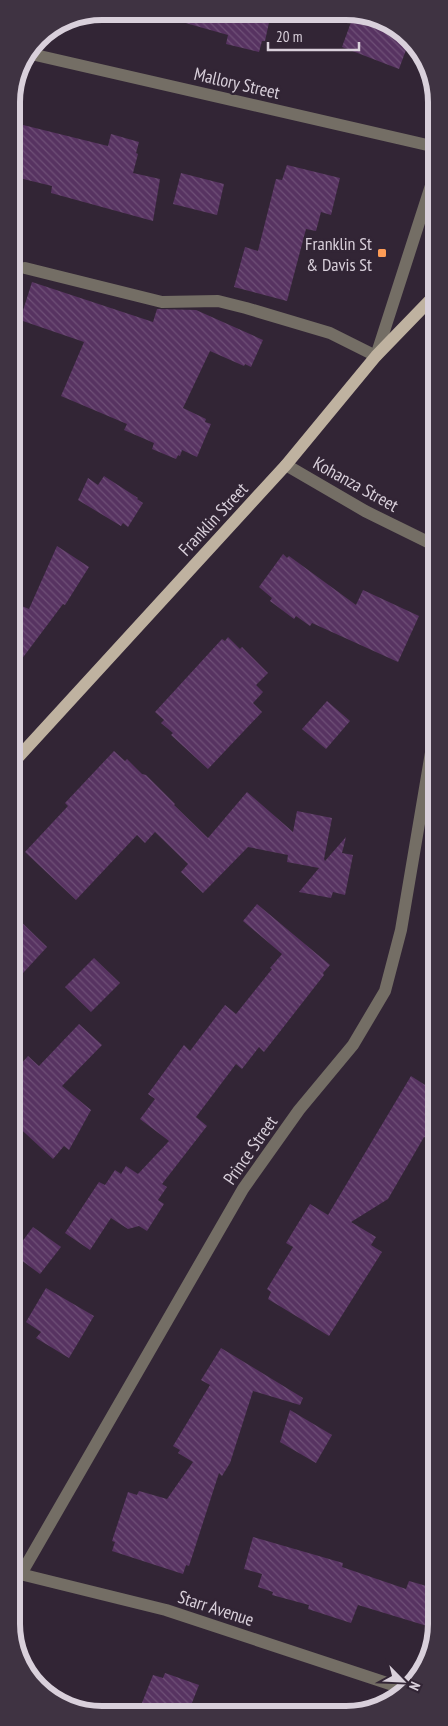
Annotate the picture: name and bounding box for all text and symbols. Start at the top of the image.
scale bar [268,20,359,52]
text: 20 m [276,27,302,46]
street label: Mallory Street [192,62,282,104]
place label: Franklin St & Davis St [305,232,372,276]
marker: Franklin St & Davis St [376,247,388,259]
street label: Kohanza Street [309,451,403,517]
street label: Franklin Street [173,478,253,560]
street label: Prince Street [218,1111,282,1189]
street label: Starr Avenue [175,1585,257,1631]
north arrow [378,1656,428,1706]
text: N [405,1679,425,1693]

